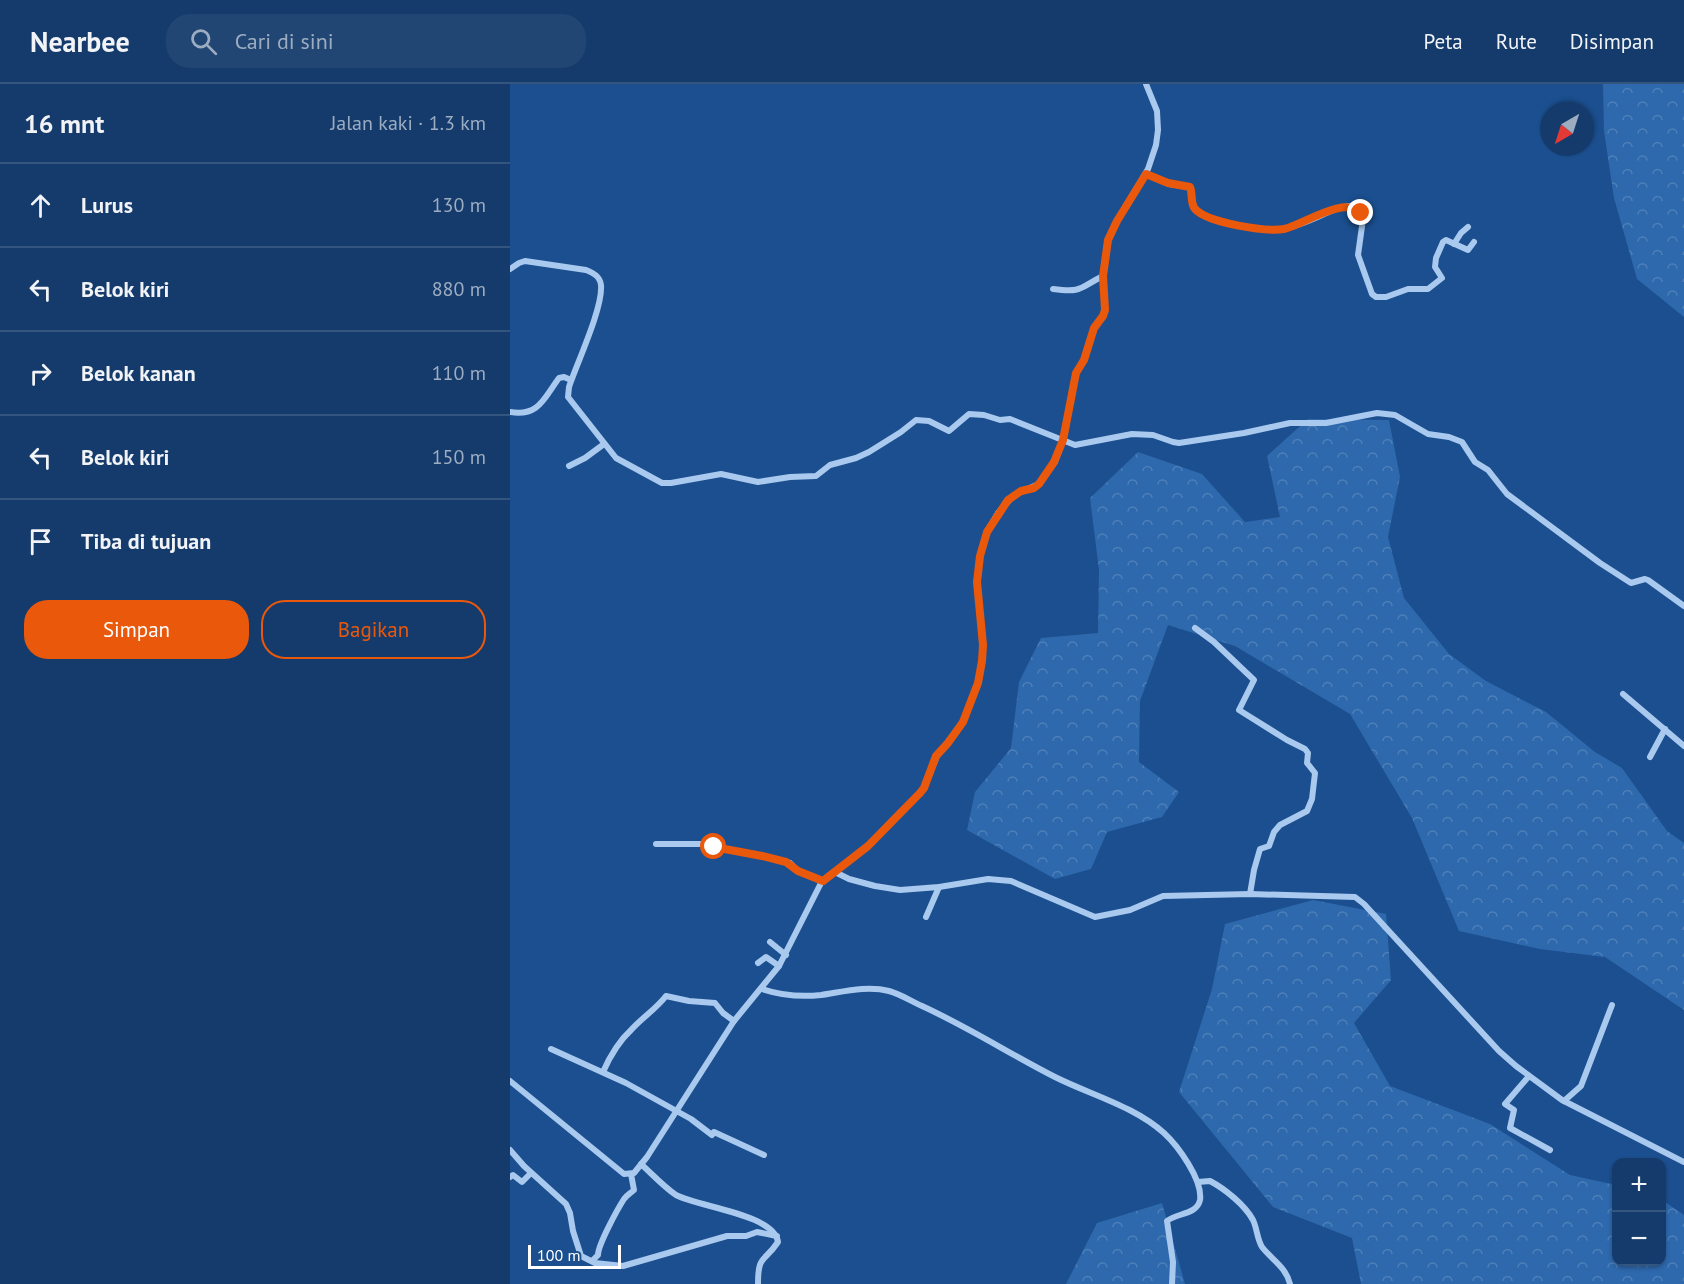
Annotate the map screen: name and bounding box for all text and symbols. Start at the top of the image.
search box [166,14,586,68]
text: Nearbee [30,23,130,60]
icon: search [187,25,220,58]
text: Cari di sini [235,27,334,55]
text: Peta [1423,28,1463,55]
text: Rute [1496,28,1537,55]
text: Disimpan [1570,28,1654,55]
north arrow [1540,102,1594,156]
text: 16 mnt [24,107,104,140]
text: Jalan kaki · 1.3 km [331,110,486,136]
icon: ahead [24,189,57,222]
text: Lurus [81,191,133,219]
text: 130 m [432,192,486,218]
route end [1347,199,1373,225]
icon: left [24,273,57,306]
text: Belok kiri [81,275,170,303]
text: 880 m [432,276,486,302]
icon: right [24,357,57,390]
text: Belok kanan [81,359,196,387]
text: 110 m [432,360,486,386]
icon: left [24,441,57,474]
text: Belok kiri [81,443,170,471]
text: 150 m [432,444,486,470]
icon: arrive [24,525,57,558]
text: Tiba di tujuan [81,527,211,555]
button: Simpan [24,600,249,659]
button: Bagikan [261,600,486,659]
route start [700,833,726,859]
map controls [1612,1158,1666,1266]
button: + [1612,1158,1666,1212]
button: − [1612,1212,1666,1266]
scale bar [528,1242,621,1270]
text: 100 m [537,1245,580,1265]

